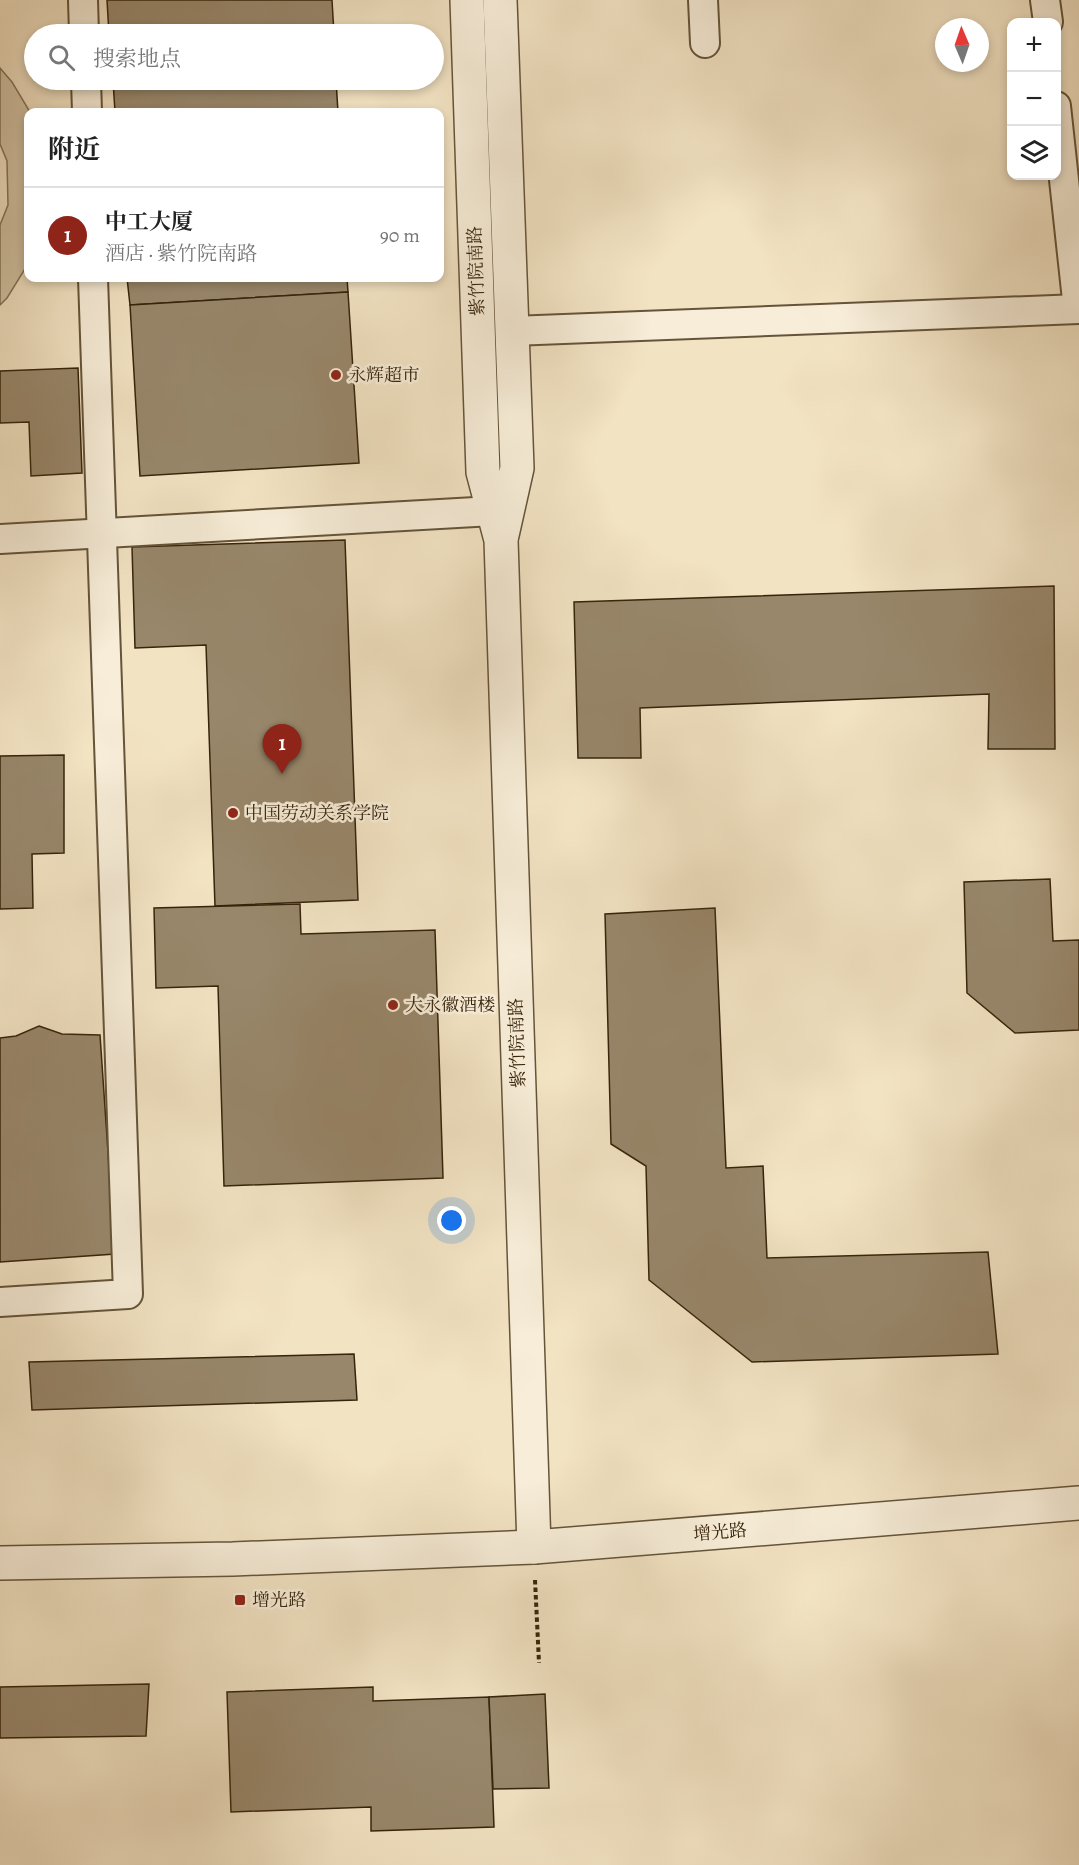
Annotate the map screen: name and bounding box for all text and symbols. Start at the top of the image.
north arrow [935,18,989,72]
map controls [1007,18,1061,180]
button: + [1007,18,1061,72]
search box [24,24,444,90]
icon: search [45,41,78,74]
text: 搜索地点 [93,44,181,74]
button: − [1007,72,1061,126]
button: layers [1007,126,1061,180]
text: 附近 [48,132,100,167]
text: 中工大厦 [105,207,193,237]
text: 1 [64,222,71,249]
text: 90 m [380,222,420,249]
street label: 紫竹院南路 [462,226,490,316]
text: 酒店 · 紫竹院南路 [105,240,257,267]
place label: 永辉超市 [348,363,420,387]
marker: 永辉超市 [329,368,343,382]
pin: 1 [262,724,302,774]
place label: 中国劳动关系学院 [245,801,389,825]
marker: 中国劳动关系学院 [226,806,240,820]
place label: 大永徽酒楼 [405,993,495,1017]
marker: 大永徽酒楼 [386,998,400,1012]
street label: 紫竹院南路 [503,998,531,1088]
your location [437,1206,466,1235]
street label: 增光路 [692,1518,748,1546]
place label: 增光路 [252,1588,306,1612]
marker: 增光路 [233,1593,247,1607]

